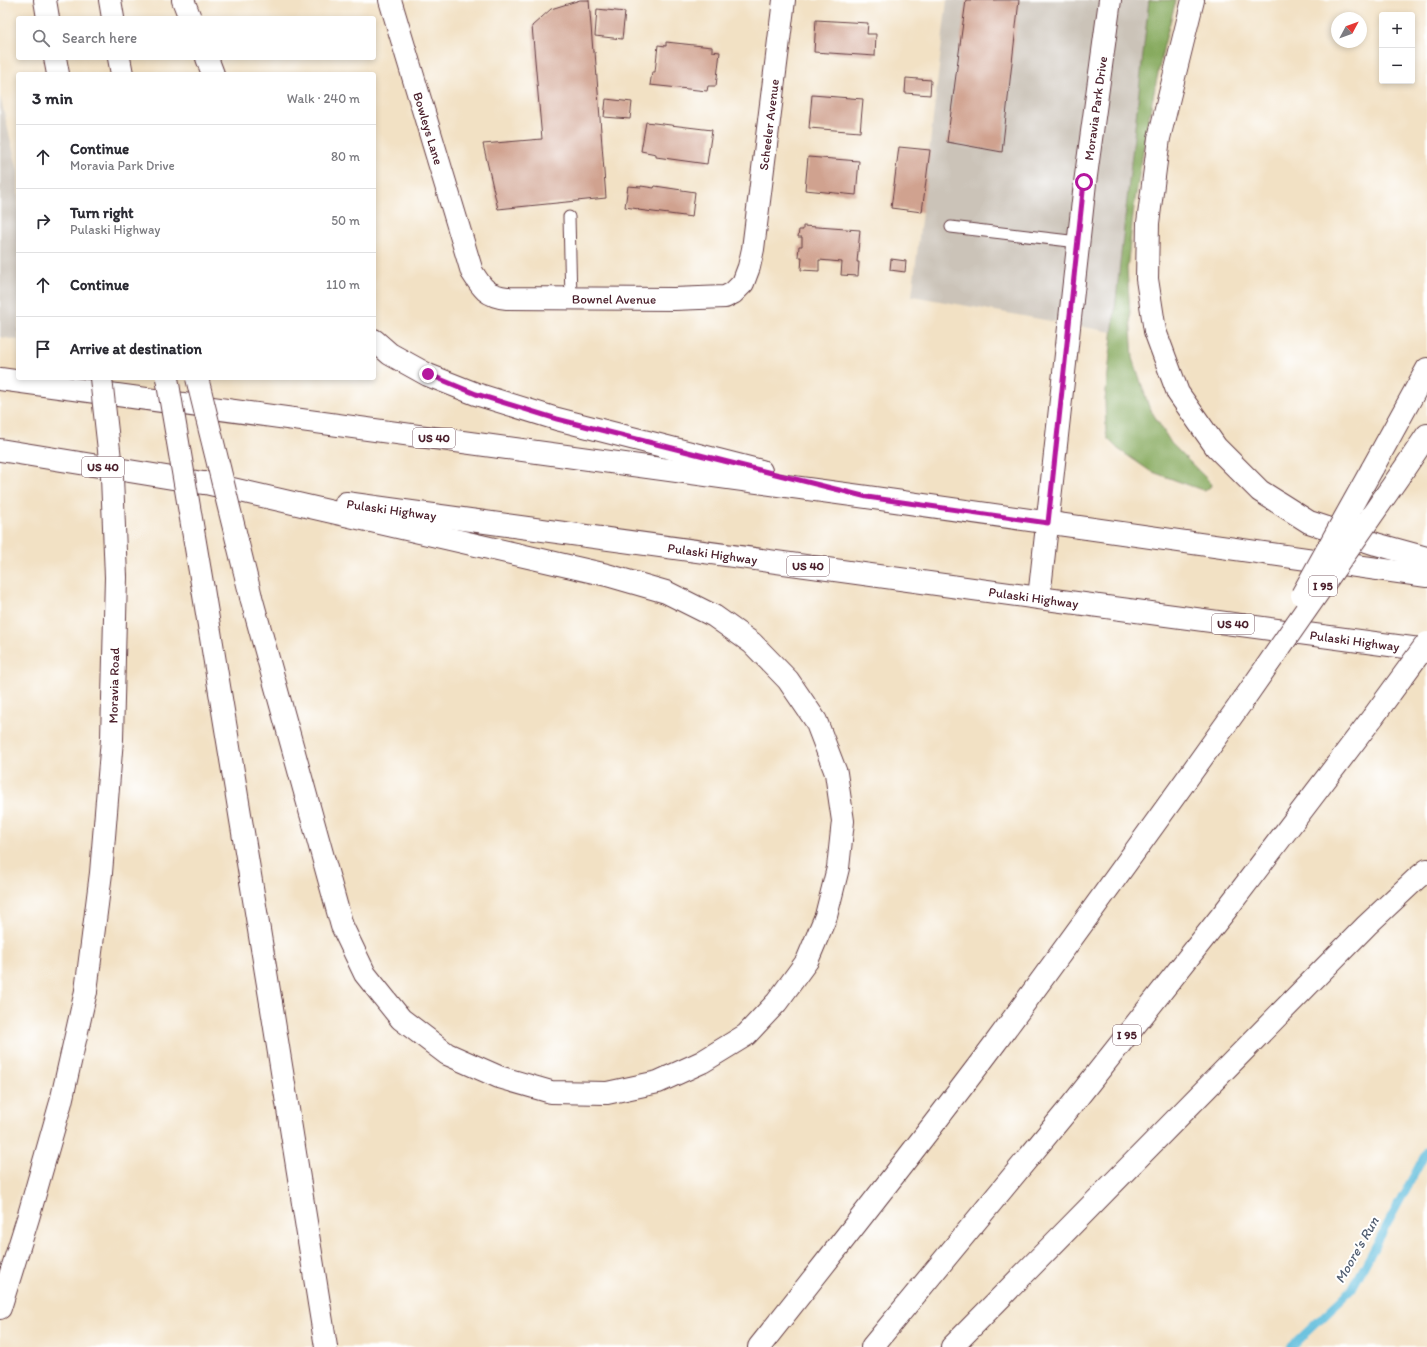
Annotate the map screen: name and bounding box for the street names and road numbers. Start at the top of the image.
street label: Moravia Park Drive [1081,55,1110,161]
street label: Scheeler Avenue [755,78,782,171]
street label: Bowleys Lane [411,90,447,166]
street label: Bownel Avenue [572,291,656,306]
road number: US 40 [413,428,455,448]
road number: US 40 [82,457,124,477]
street label: Pulaski Highway [346,496,437,523]
street label: Pulaski Highway [667,540,758,567]
road number: US 40 [787,556,829,576]
road number: I 95 [1309,576,1337,596]
street label: Pulaski Highway [988,584,1079,611]
road number: US 40 [1212,614,1254,634]
street label: Pulaski Highway [1309,627,1401,654]
street label: Moravia Road [105,647,122,724]
road number: I 95 [1113,1025,1141,1045]

